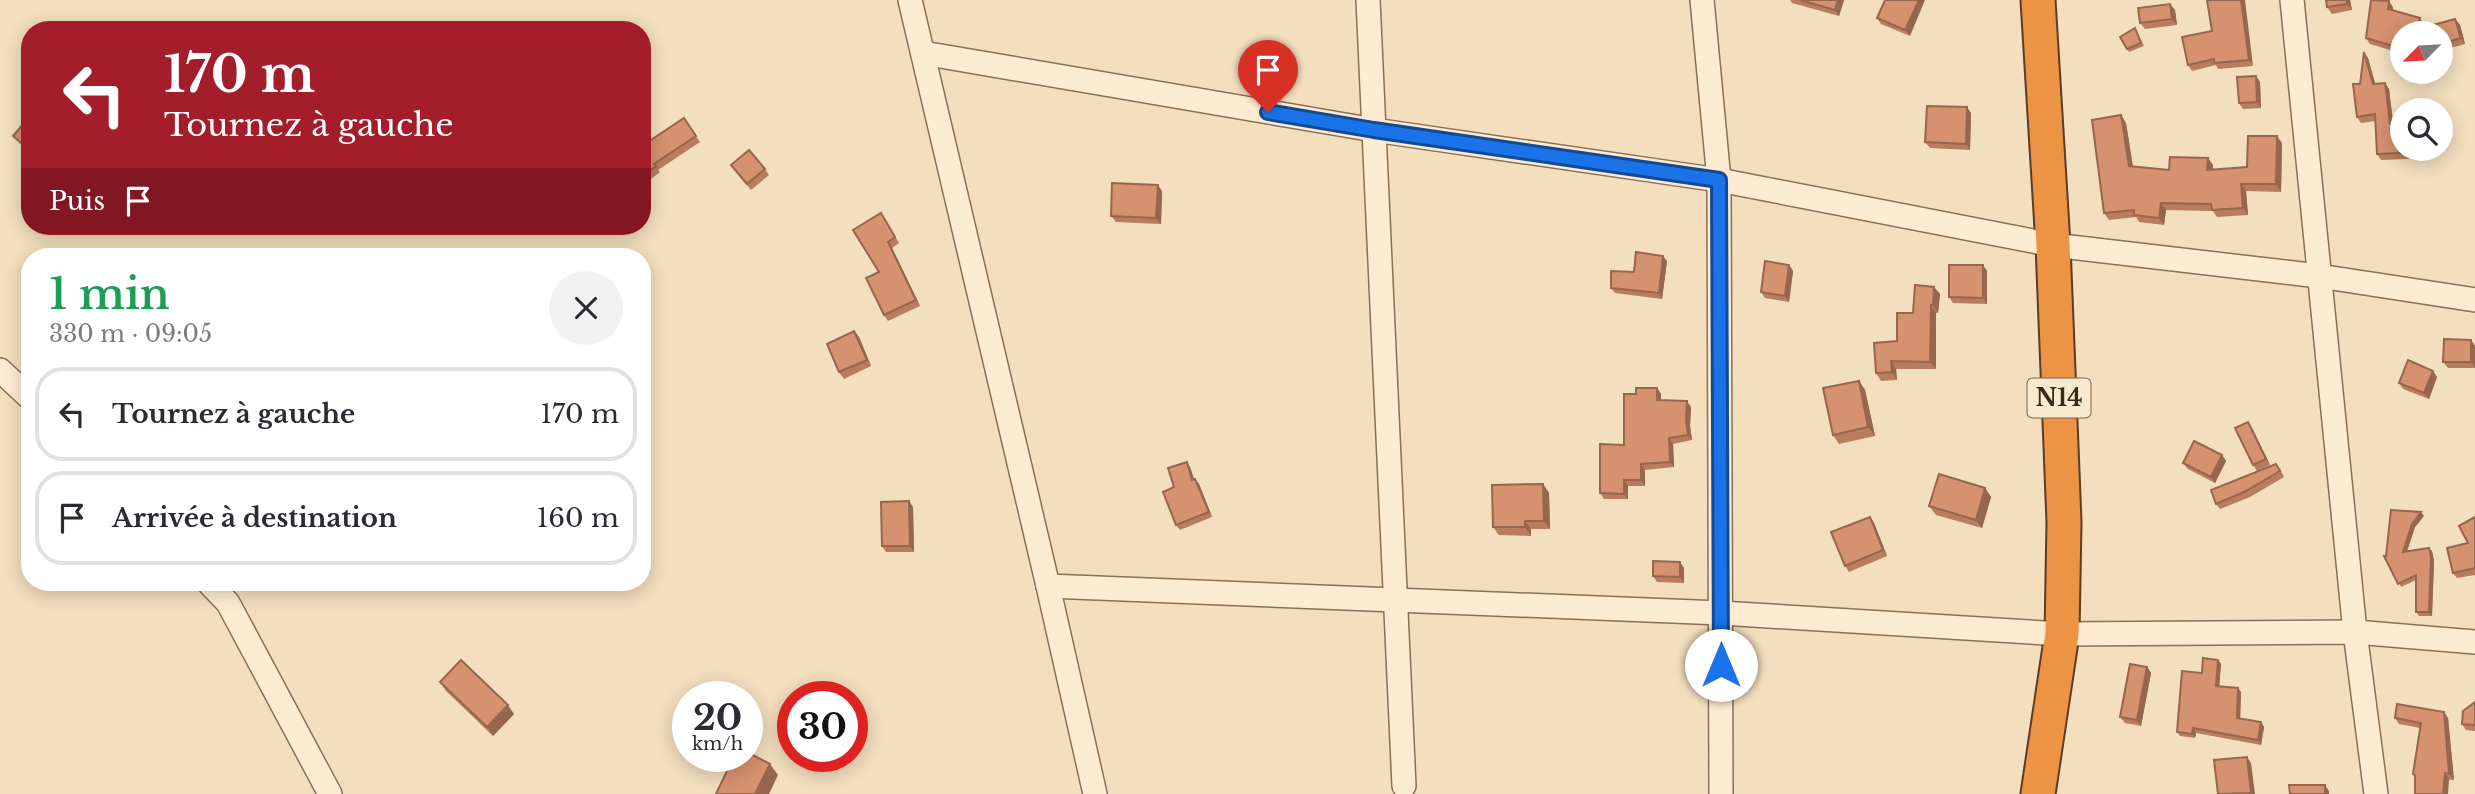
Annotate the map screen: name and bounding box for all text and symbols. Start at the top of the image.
north arrow [2390,21,2454,84]
map controls [2390,21,2453,161]
pin [1238,40,1298,112]
text: 170 m [164,44,315,105]
icon: left [49,49,140,140]
icon: arrive [1249,51,1287,89]
button: search [2390,98,2453,161]
text: Tournez à gauche [164,105,454,145]
icon: arrive [119,182,157,220]
text: Puis [49,185,105,217]
text: 1 min [49,268,170,320]
button: close [549,271,623,345]
text: 330 m · 09:05 [49,320,212,348]
road number: N14 [2028,378,2090,418]
icon: left [53,395,91,433]
text: Tournez à gauche [112,398,355,430]
text: 170 m [540,398,619,430]
icon: arrive [53,499,91,537]
text: Arrivée à destination [112,502,397,534]
text: 160 m [537,502,619,534]
position arrow [1684,628,1758,702]
speed limit sign: 30 [777,681,868,772]
text: 20 [693,696,742,739]
text: km/h [692,733,743,755]

